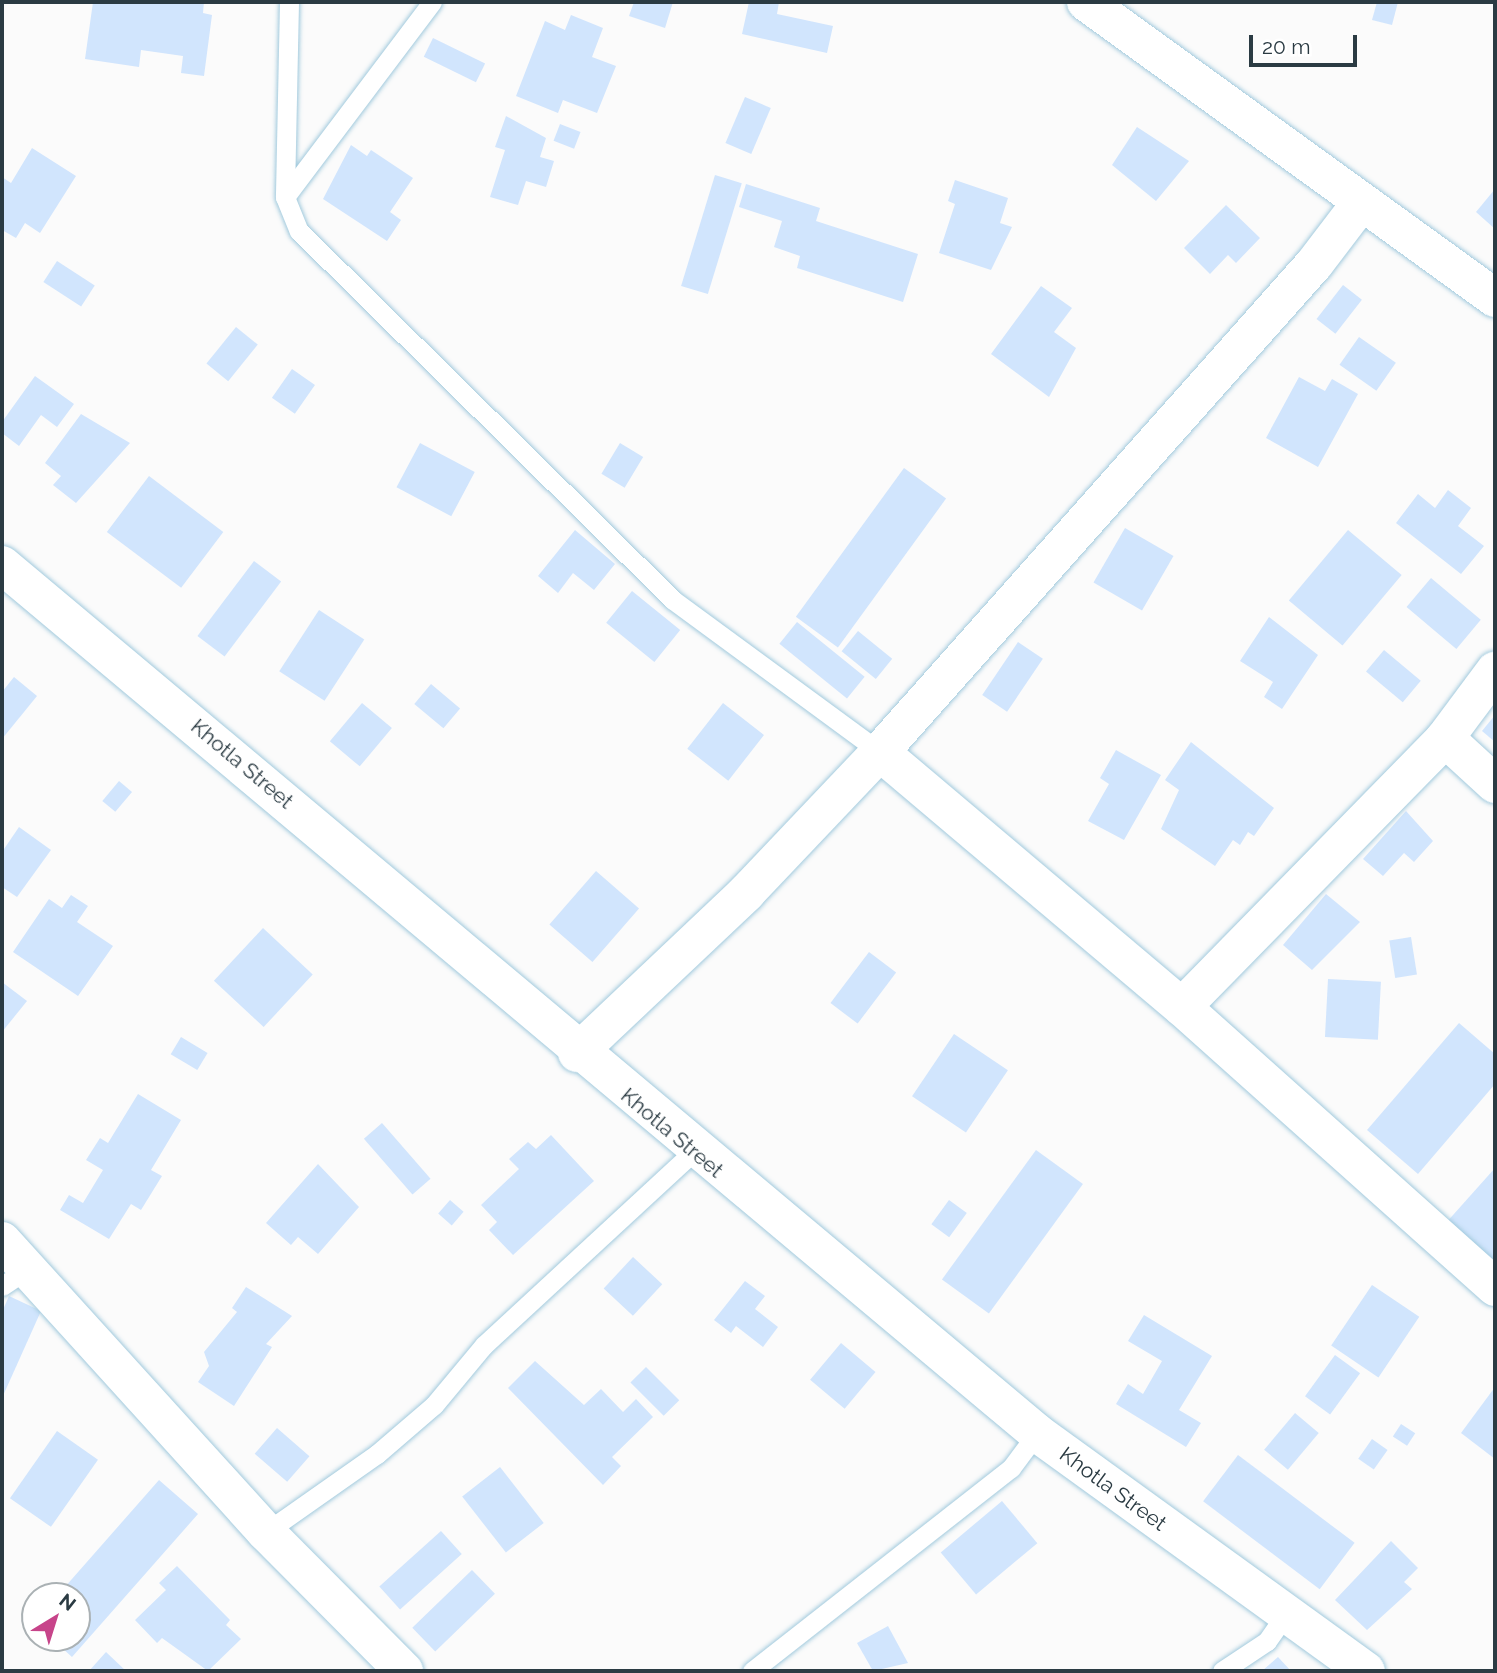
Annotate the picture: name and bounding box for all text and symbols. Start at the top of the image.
scale bar [1252,21,1360,65]
text: 20 m [1262,34,1310,59]
street label: Khotla Street [186,714,298,814]
street label: Khotla Street [616,1083,728,1183]
street label: Khotla Street [1055,1442,1171,1536]
north arrow [21,1582,91,1652]
text: N [55,1589,80,1615]

